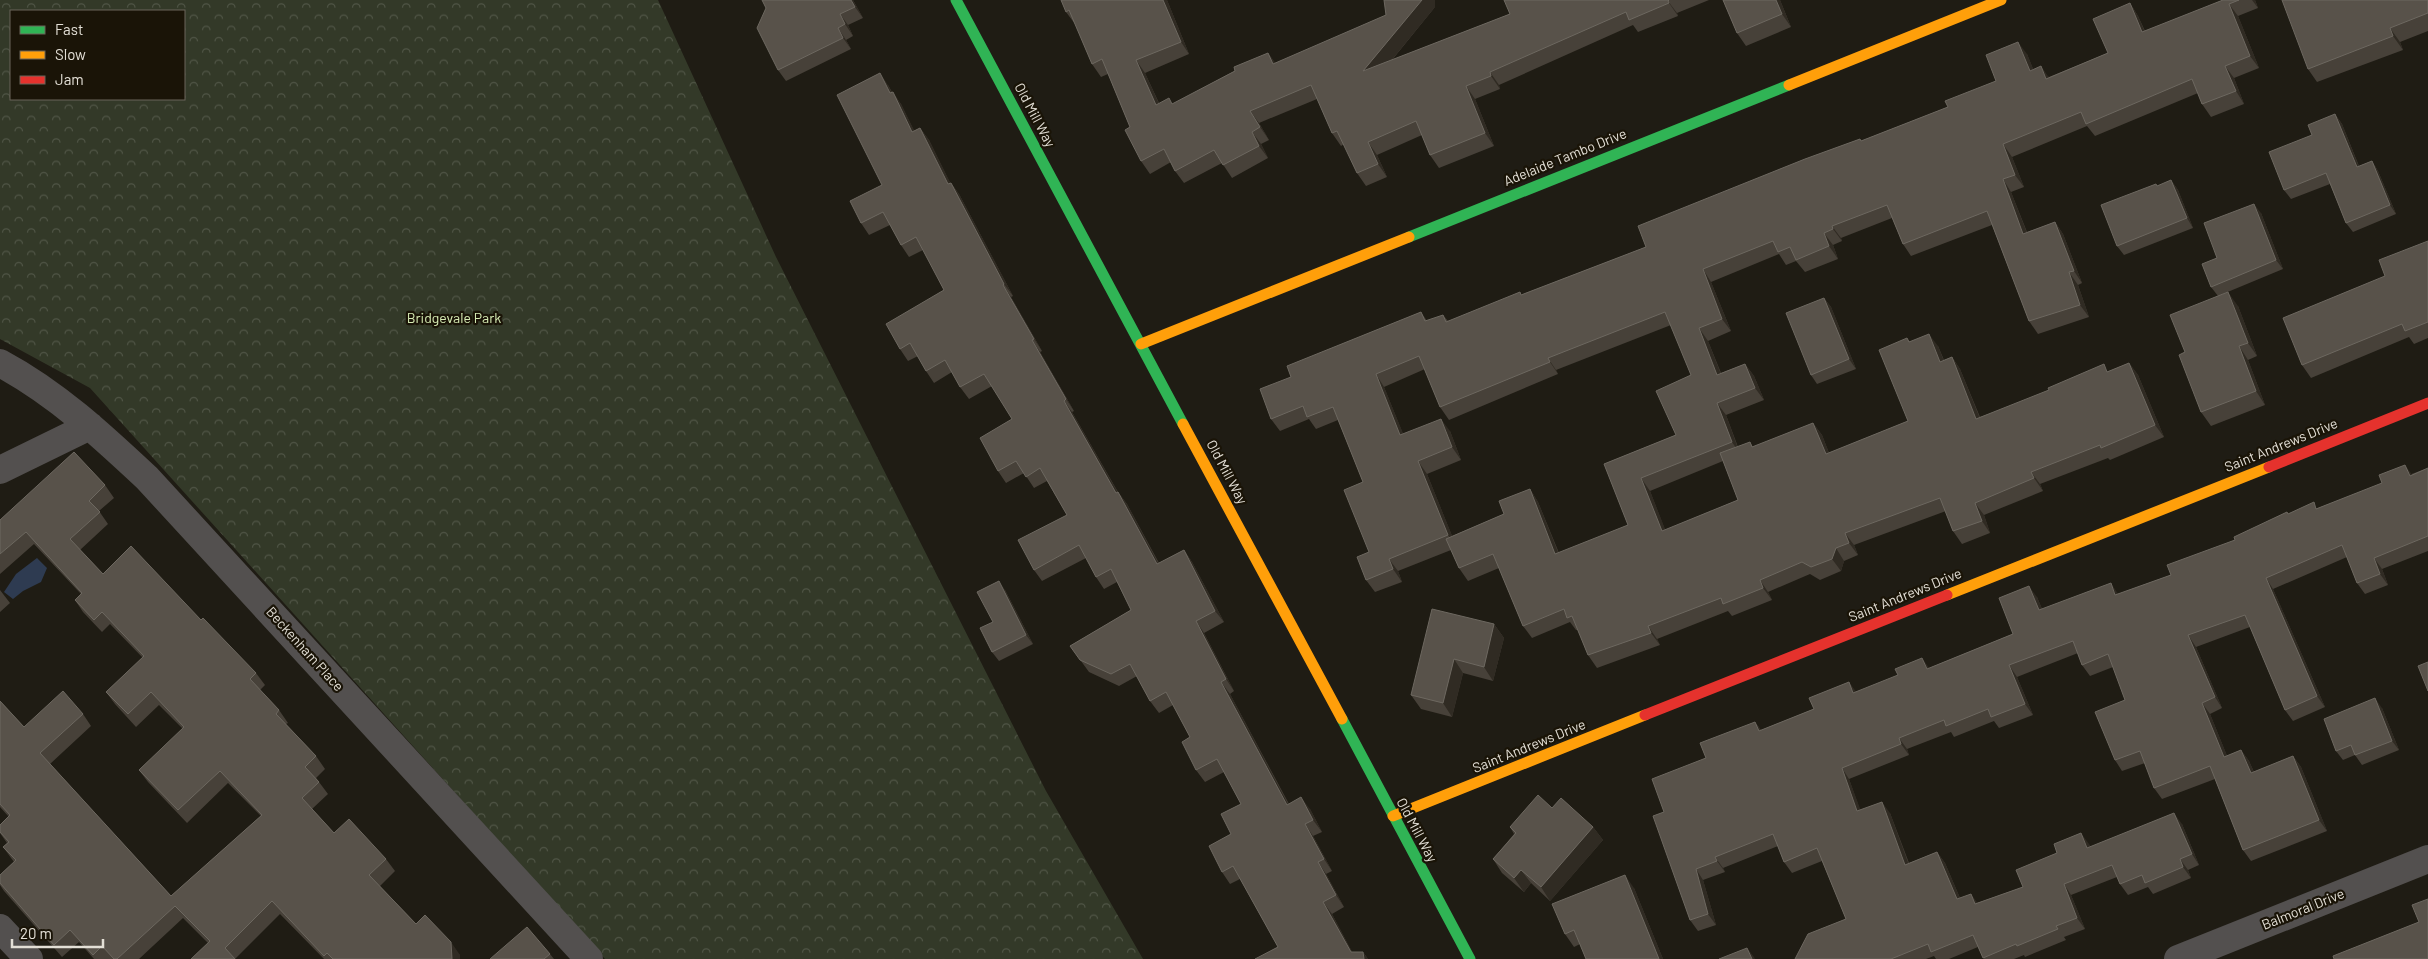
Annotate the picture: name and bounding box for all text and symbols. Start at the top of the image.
legend [10,10,185,100]
text: Fast [55,20,83,38]
text: Slow [55,45,86,63]
text: Jam [55,70,84,88]
street label: Old Mill Way [1011,80,1060,150]
street label: Adelaide Tambo Drive [1501,124,1629,189]
park label: Bridgevale Park [407,309,501,326]
street label: Saint Andrews Drive [2222,414,2340,475]
street label: Old Mill Way [1203,437,1252,507]
street label: Saint Andrews Drive [1846,564,1964,625]
street label: Beckenham Place [263,603,348,694]
street label: Saint Andrews Drive [1470,715,1588,776]
street label: Old Mill Way [1393,795,1442,865]
street label: Balmoral Drive [2259,884,2347,933]
scale bar [12,916,104,948]
text: 20 m [20,924,52,942]

